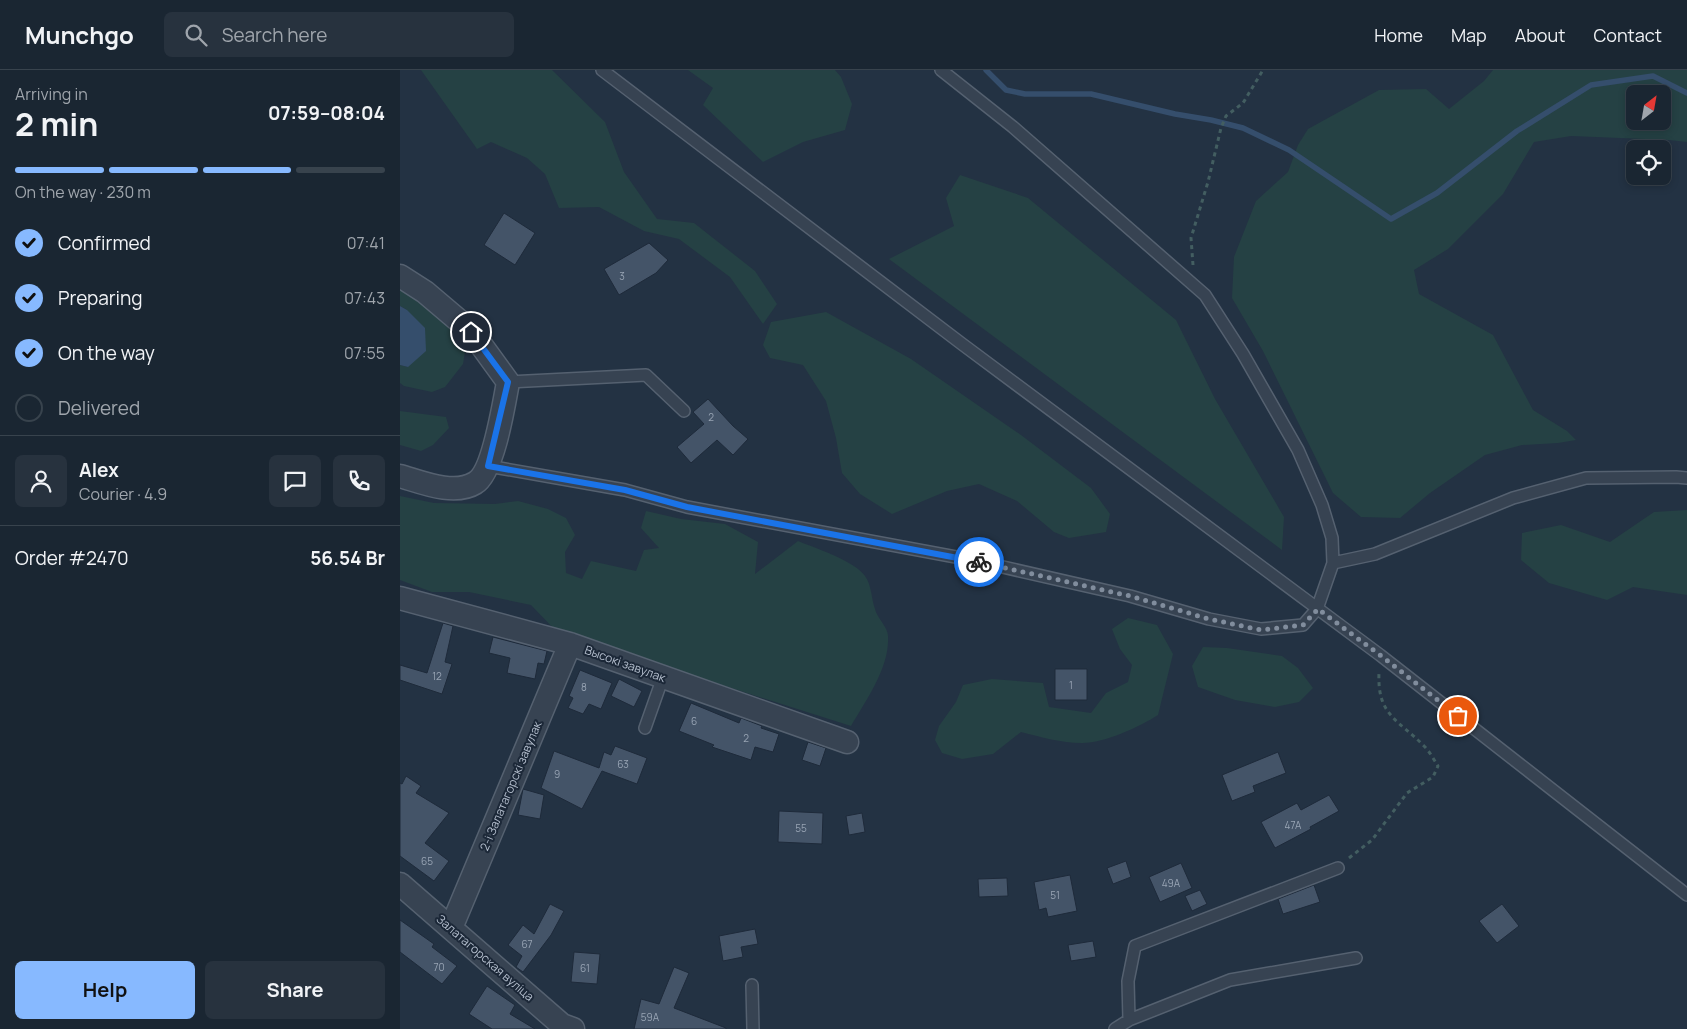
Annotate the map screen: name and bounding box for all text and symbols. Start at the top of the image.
search box [164,12,514,57]
text: Munchgo [25,18,134,51]
icon: search [182,21,210,49]
text: Search here [222,22,327,48]
text: Home [1374,23,1423,47]
text: Map [1451,23,1487,47]
text: About [1515,23,1565,47]
text: Contact [1593,23,1662,47]
text: Arriving in [15,83,88,105]
north arrow [1626,85,1671,130]
map controls [1626,85,1671,185]
text: 07:59–08:04 [268,100,385,126]
text: 2 min [15,102,98,146]
button: locate [1626,140,1671,185]
text: On the way · 230 m [15,181,151,203]
icon: check [15,229,43,257]
text: Confirmed [58,230,151,256]
text: 07:41 [347,232,385,254]
house number: 3 [619,269,625,283]
icon: check [15,284,43,312]
text: Preparing [58,285,143,311]
text: 07:43 [344,287,385,309]
pin [450,311,492,353]
icon: home [457,318,485,346]
icon: check [15,339,43,367]
text: On the way [58,340,155,366]
text: 07:55 [344,342,385,364]
text: Delivered [58,395,140,421]
house number: 2 [708,410,714,424]
button: person [15,455,67,507]
button: chat [269,455,321,507]
button: phone [333,455,385,507]
text: Alex [79,457,119,483]
text: Courier · 4.9 [79,483,167,505]
courier [954,537,1004,587]
text: Order #2470 [15,545,129,571]
text: 56.54 Br [310,545,385,571]
icon: bike [965,548,993,576]
street label: Высокі завулак [582,641,669,686]
house number: 12 [432,669,442,683]
house number: 1 [1069,678,1073,692]
house number: 8 [581,680,587,694]
pin [1437,695,1479,737]
icon: bag [1444,702,1472,730]
house number: 6 [691,714,697,728]
street label: 2-і Залатагорскі завулак [476,717,546,853]
house number: 2 [743,731,749,745]
house number: 63 [617,757,629,771]
house number: 9 [554,767,560,781]
house number: 47А [1285,818,1302,832]
house number: 55 [795,821,807,835]
house number: 65 [421,854,433,868]
house number: 49А [1162,876,1181,890]
house number: 51 [1050,888,1060,902]
street label: Залатагорская вуліца [433,910,538,1005]
house number: 67 [521,937,533,951]
house number: 70 [433,960,445,974]
button: Help [15,961,195,1019]
button: Share [205,961,385,1019]
house number: 61 [580,961,590,975]
house number: 59А [641,1010,660,1024]

